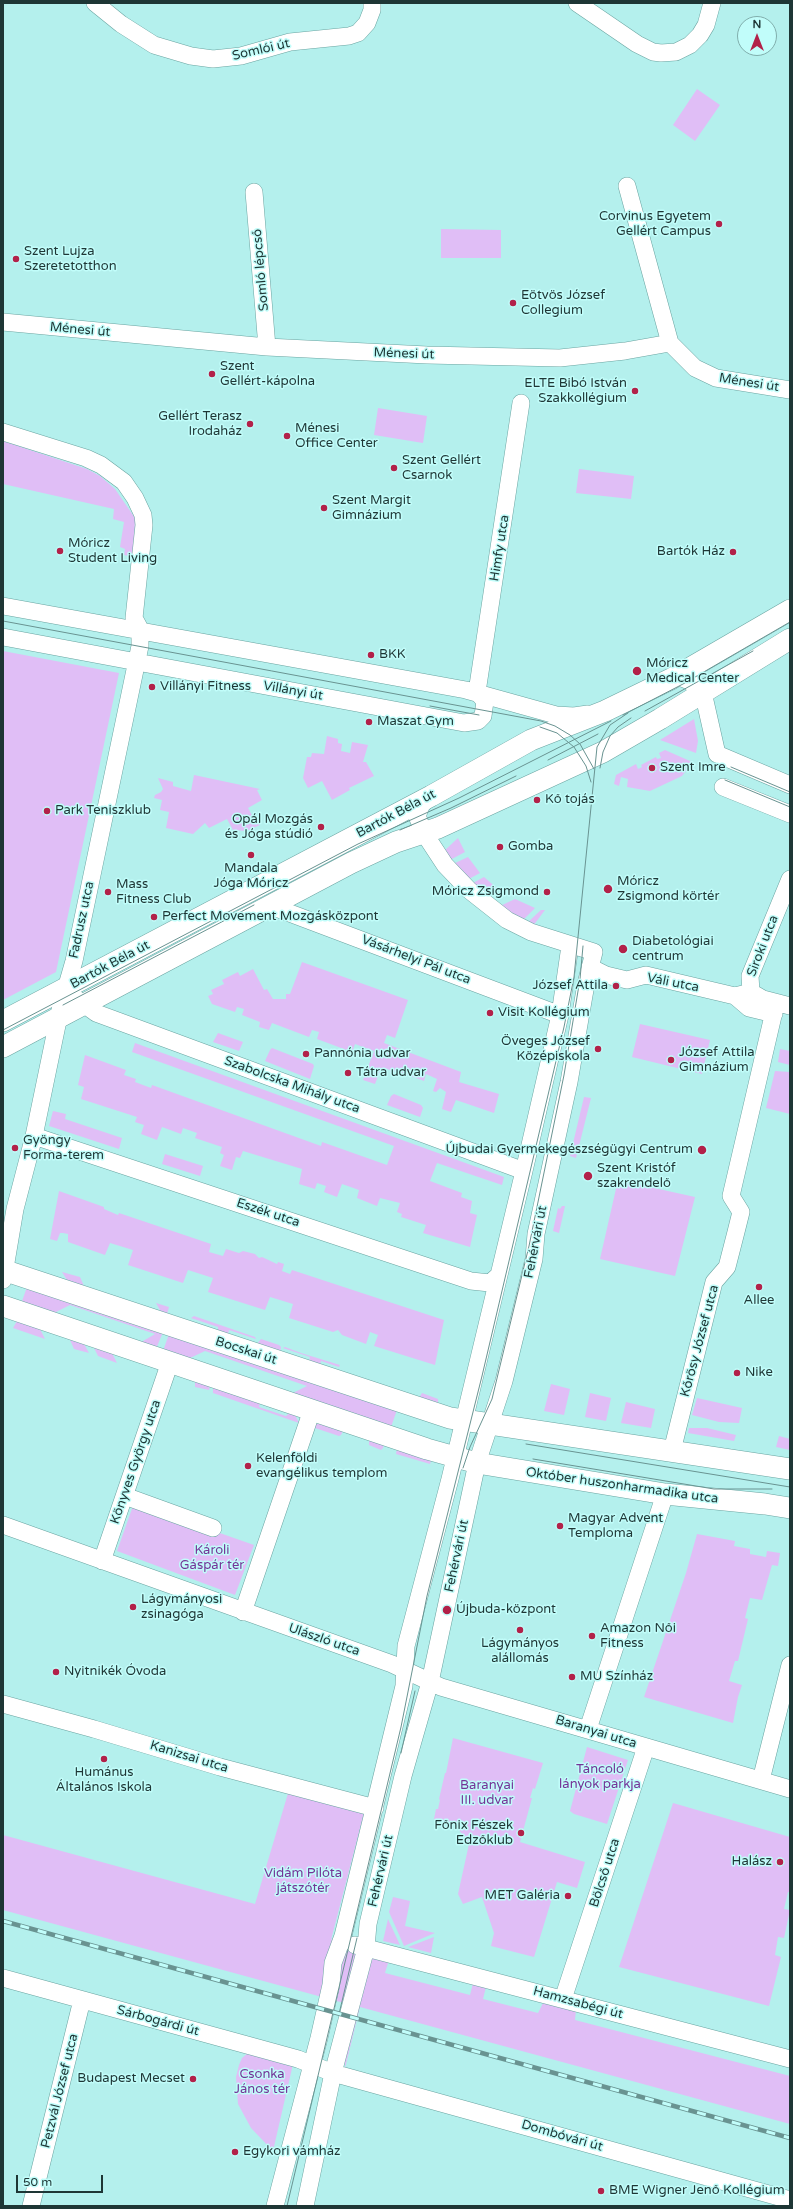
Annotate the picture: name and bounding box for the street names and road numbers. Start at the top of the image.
street label: Somlói út [231,36,291,64]
street label: Somló lépcső [250,228,272,312]
street label: Ménesi út [49,320,111,340]
street label: Ménesi út [373,345,435,363]
street label: Ménesi út [718,371,780,395]
street label: Himfy utca [487,514,513,582]
street label: Villányi út [262,678,324,704]
street label: Bartók Béla út [354,787,438,841]
street label: Fadrusz utca [66,880,98,960]
street label: Siroki utca [744,913,782,979]
street label: Vásárhelyi Pál utca [359,932,473,988]
street label: Bartók Béla út [68,938,152,992]
street label: Váli utca [646,970,700,996]
street label: Szabolcska Mihály utca [222,1053,362,1117]
street label: Eszék utca [234,1195,302,1231]
street label: Fehérvári út [521,1204,551,1280]
street label: Kőrösy József utca [678,1283,722,1399]
street label: Bocskai út [213,1334,279,1368]
street label: Könyves György utca [107,1398,165,1526]
street label: Október huszonharmadika utca [525,1465,719,1507]
street label: Fehérvári út [442,1518,472,1594]
street label: Ulászló utca [286,1620,362,1660]
street label: Baranyai utca [553,1712,639,1752]
street label: Kanizsai utca [148,1738,230,1776]
street label: Fehérvári út [365,1833,397,1909]
street label: Bölcső utca [587,1837,623,1909]
street label: Hamzsabégi út [531,1984,625,2022]
street label: Sárbogárdi út [115,2003,201,2039]
street label: Petzvál József utca [38,2032,82,2150]
street label: Dombóvári út [519,2117,605,2155]

